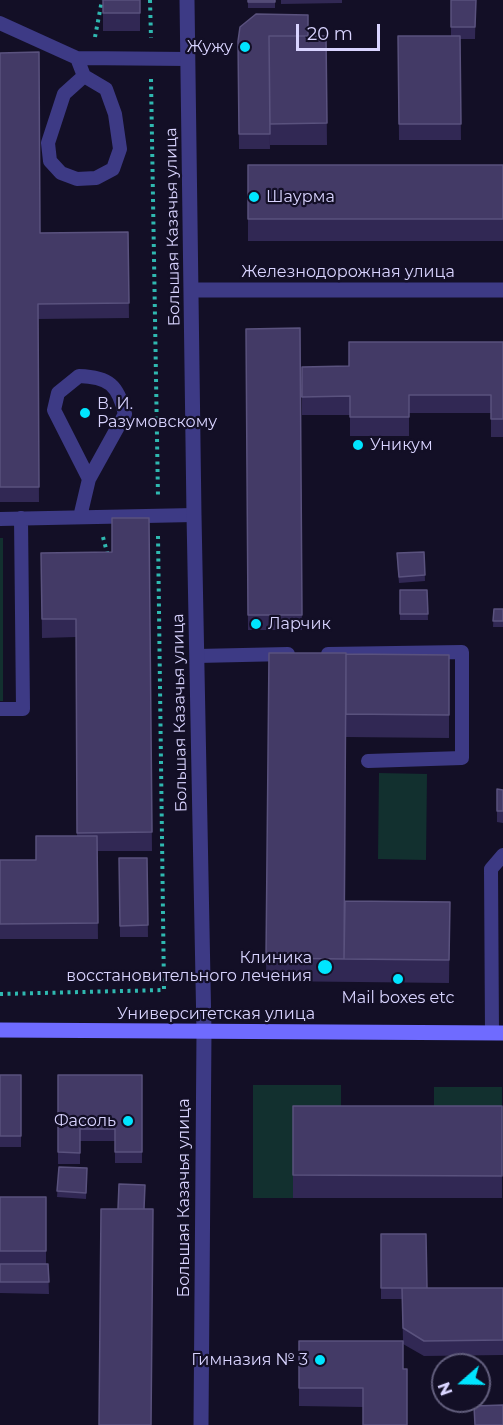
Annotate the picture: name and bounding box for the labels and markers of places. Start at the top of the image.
place label: Жужу [187,37,233,57]
marker: Жужу [238,40,252,54]
place label: Шаурма [266,187,335,207]
marker: Шаурма [247,190,261,204]
place label: В. И. Разумовскому [97,394,217,432]
marker: В. И. Разумовскому [78,406,92,420]
place label: Уникум [370,435,433,455]
marker: Уникум [351,438,365,452]
place label: Ларчик [268,614,331,634]
marker: Ларчик [249,617,263,631]
place label: Клиника восстановительного лечения [66,948,312,986]
marker: Клиника восстановительного лечения [316,958,334,976]
marker: Mail boxes etc [391,972,405,986]
place label: Mail boxes etc [342,988,454,1008]
place label: Фасоль [54,1111,116,1131]
marker: Фасоль [121,1114,135,1128]
place label: Гимназия № 3 [191,1350,308,1370]
marker: Гимназия № 3 [313,1353,327,1367]

